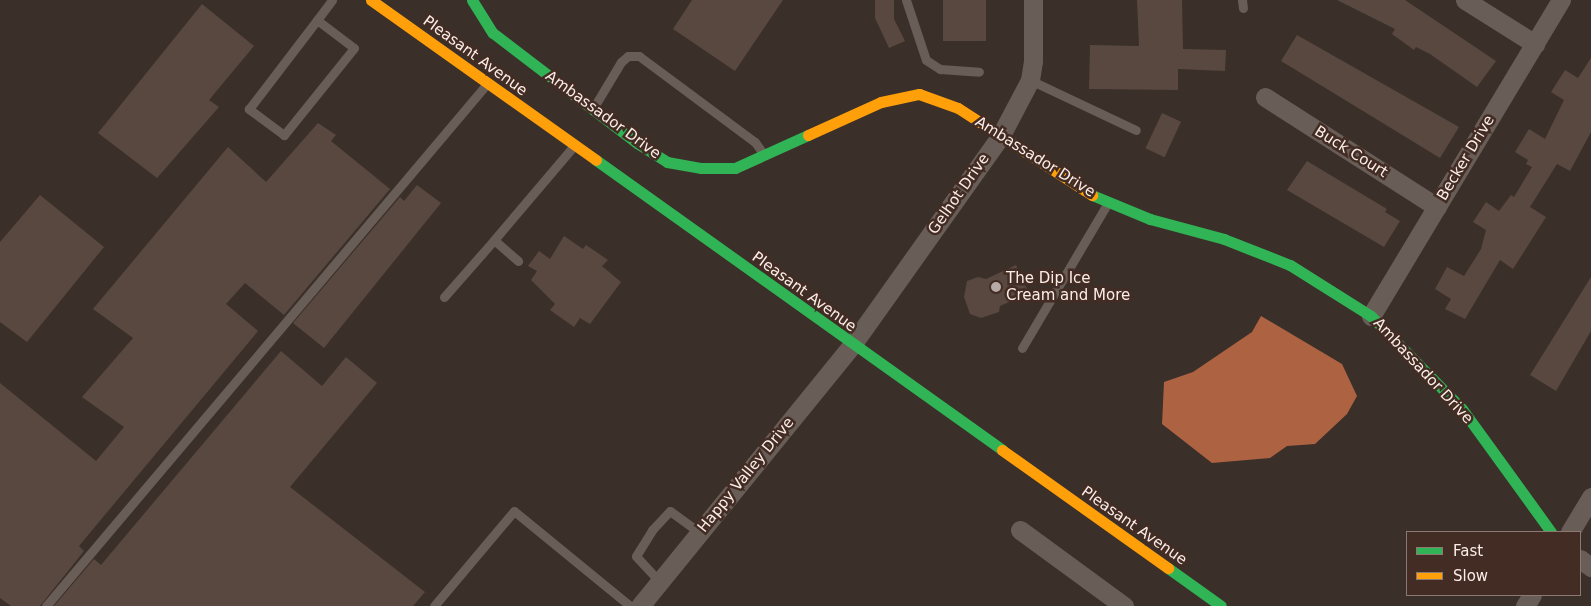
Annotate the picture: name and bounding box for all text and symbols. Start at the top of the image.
street label: Pleasant Avenue [419,12,531,100]
street label: Ambassador Drive [542,67,664,163]
street label: Becker Drive [1434,112,1498,204]
street label: Ambassador Drive [972,113,1098,201]
street label: Buck Court [1311,122,1391,182]
street label: Gelhot Drive [925,150,993,238]
street label: Pleasant Avenue [748,248,860,336]
place label: The Dip Ice Cream and More [1006,269,1130,304]
marker: The Dip Ice Cream and More [990,281,1002,293]
street label: Ambassador Drive [1369,314,1477,428]
street label: Happy Valley Drive [694,414,798,536]
street label: Pleasant Avenue [1078,483,1190,569]
legend [1406,531,1581,596]
text: Fast [1453,542,1483,560]
text: Slow [1453,567,1488,585]

